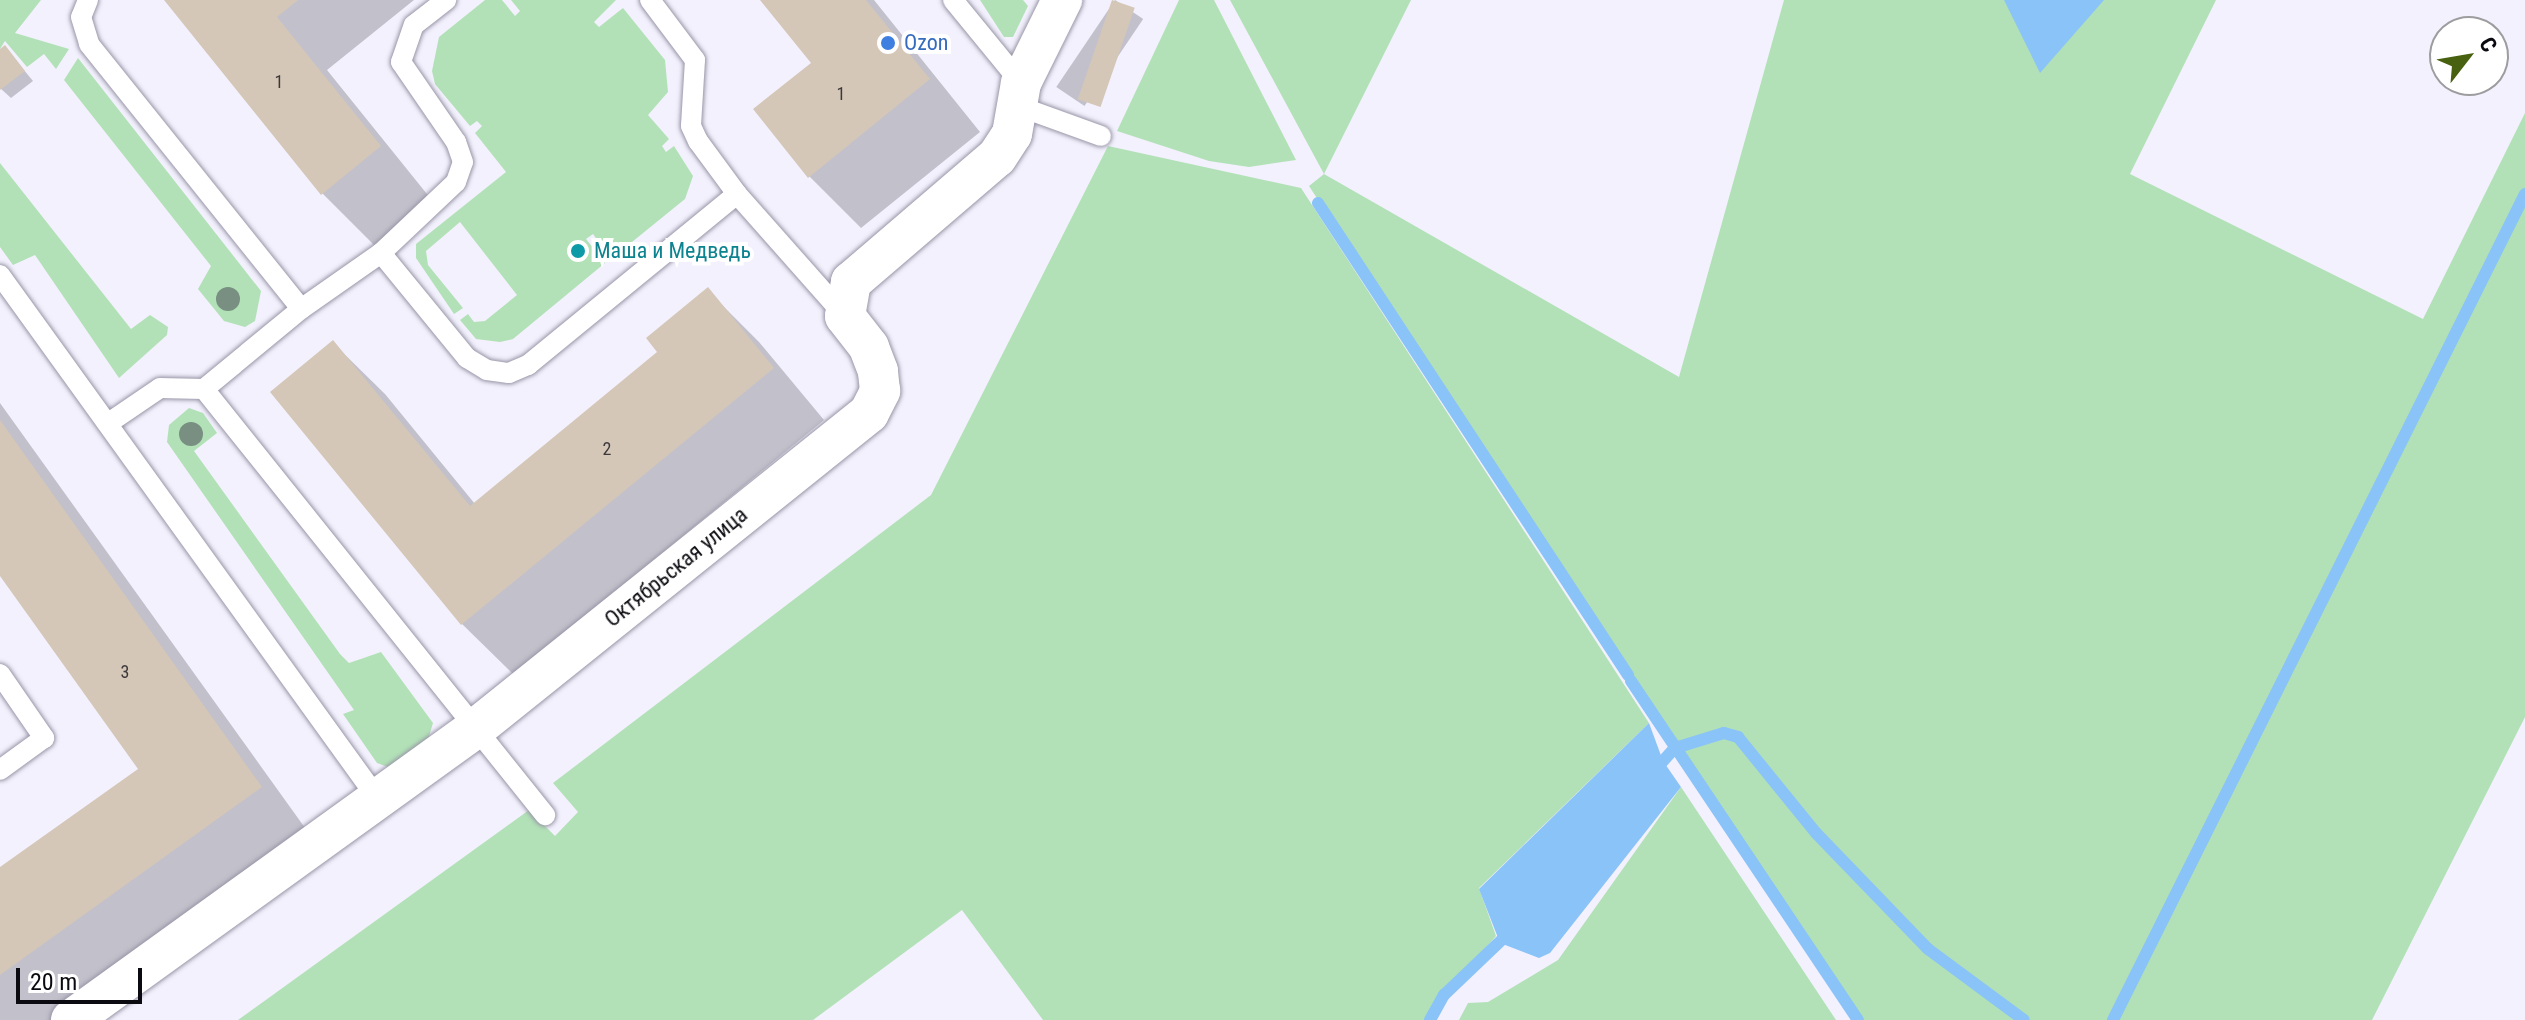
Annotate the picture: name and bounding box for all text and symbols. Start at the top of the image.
north arrow [2429,16,2509,96]
place label: Ozon [904,30,948,56]
text: С [2474,33,2502,56]
marker: Ozon [879,34,897,52]
house number: 1 [275,71,283,93]
house number: 1 [837,83,845,105]
place label: Маша и Медведь [594,238,751,264]
marker: Маша и Медведь [569,242,587,260]
house number: 2 [603,438,611,460]
street label: Октябрьская улица [599,501,753,633]
house number: 3 [121,661,129,683]
scale bar [20,952,146,1002]
text: 20 m [30,968,77,996]

